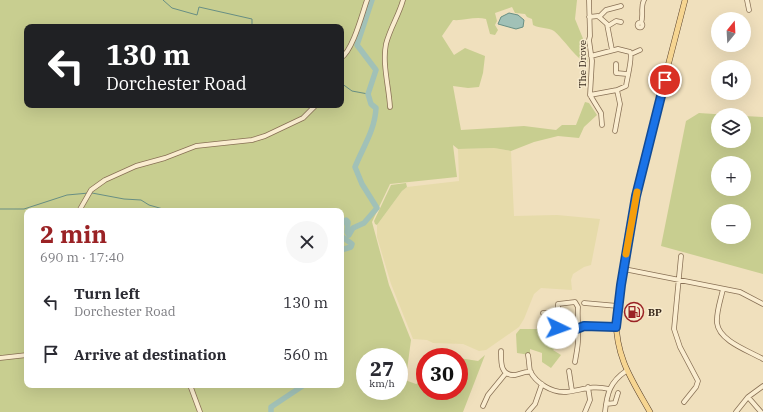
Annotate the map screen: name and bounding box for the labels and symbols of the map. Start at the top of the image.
north arrow [711,12,751,52]
street label: The Drove [576,40,589,88]
pin [648,63,682,97]
fuel station icon: BP [623,301,645,323]
place label: BP [648,306,662,319]
position arrow [537,307,579,349]
speed limit sign: 30 [416,348,468,400]

